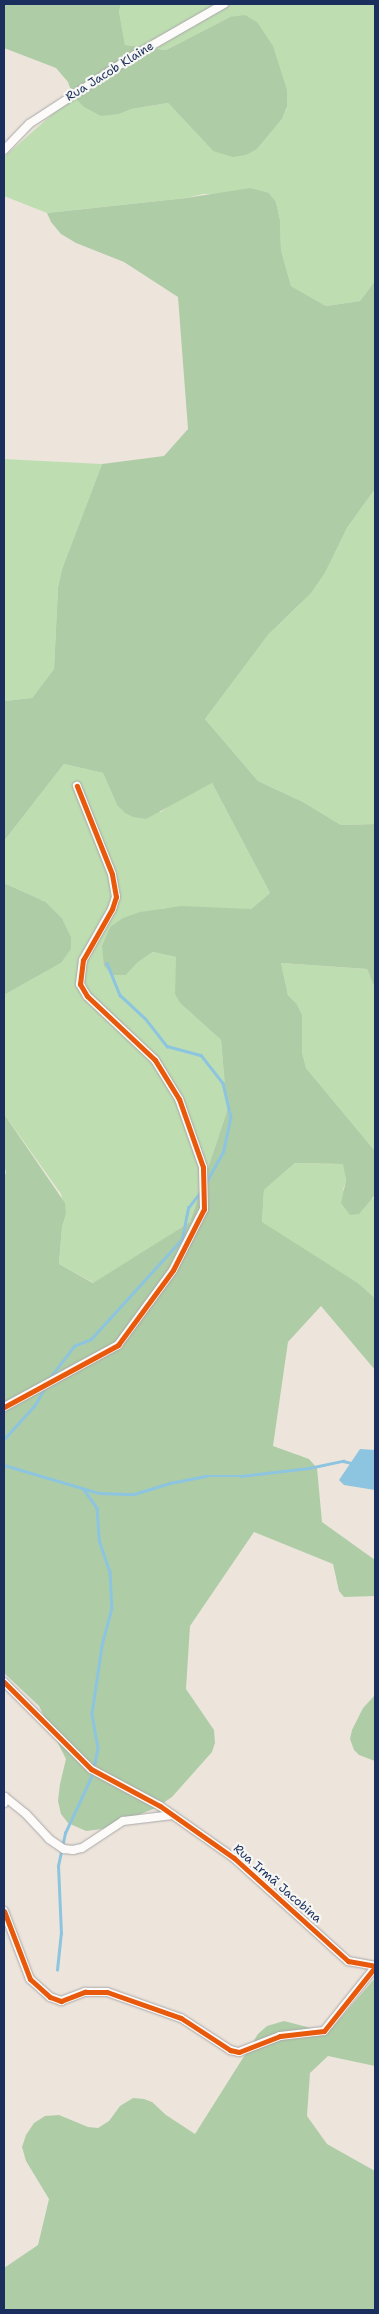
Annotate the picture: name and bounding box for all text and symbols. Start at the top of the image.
street label: Rua Jacob Klaine [63,39,157,105]
street label: Rua Irmã Jacobina [230,1842,324,1926]

